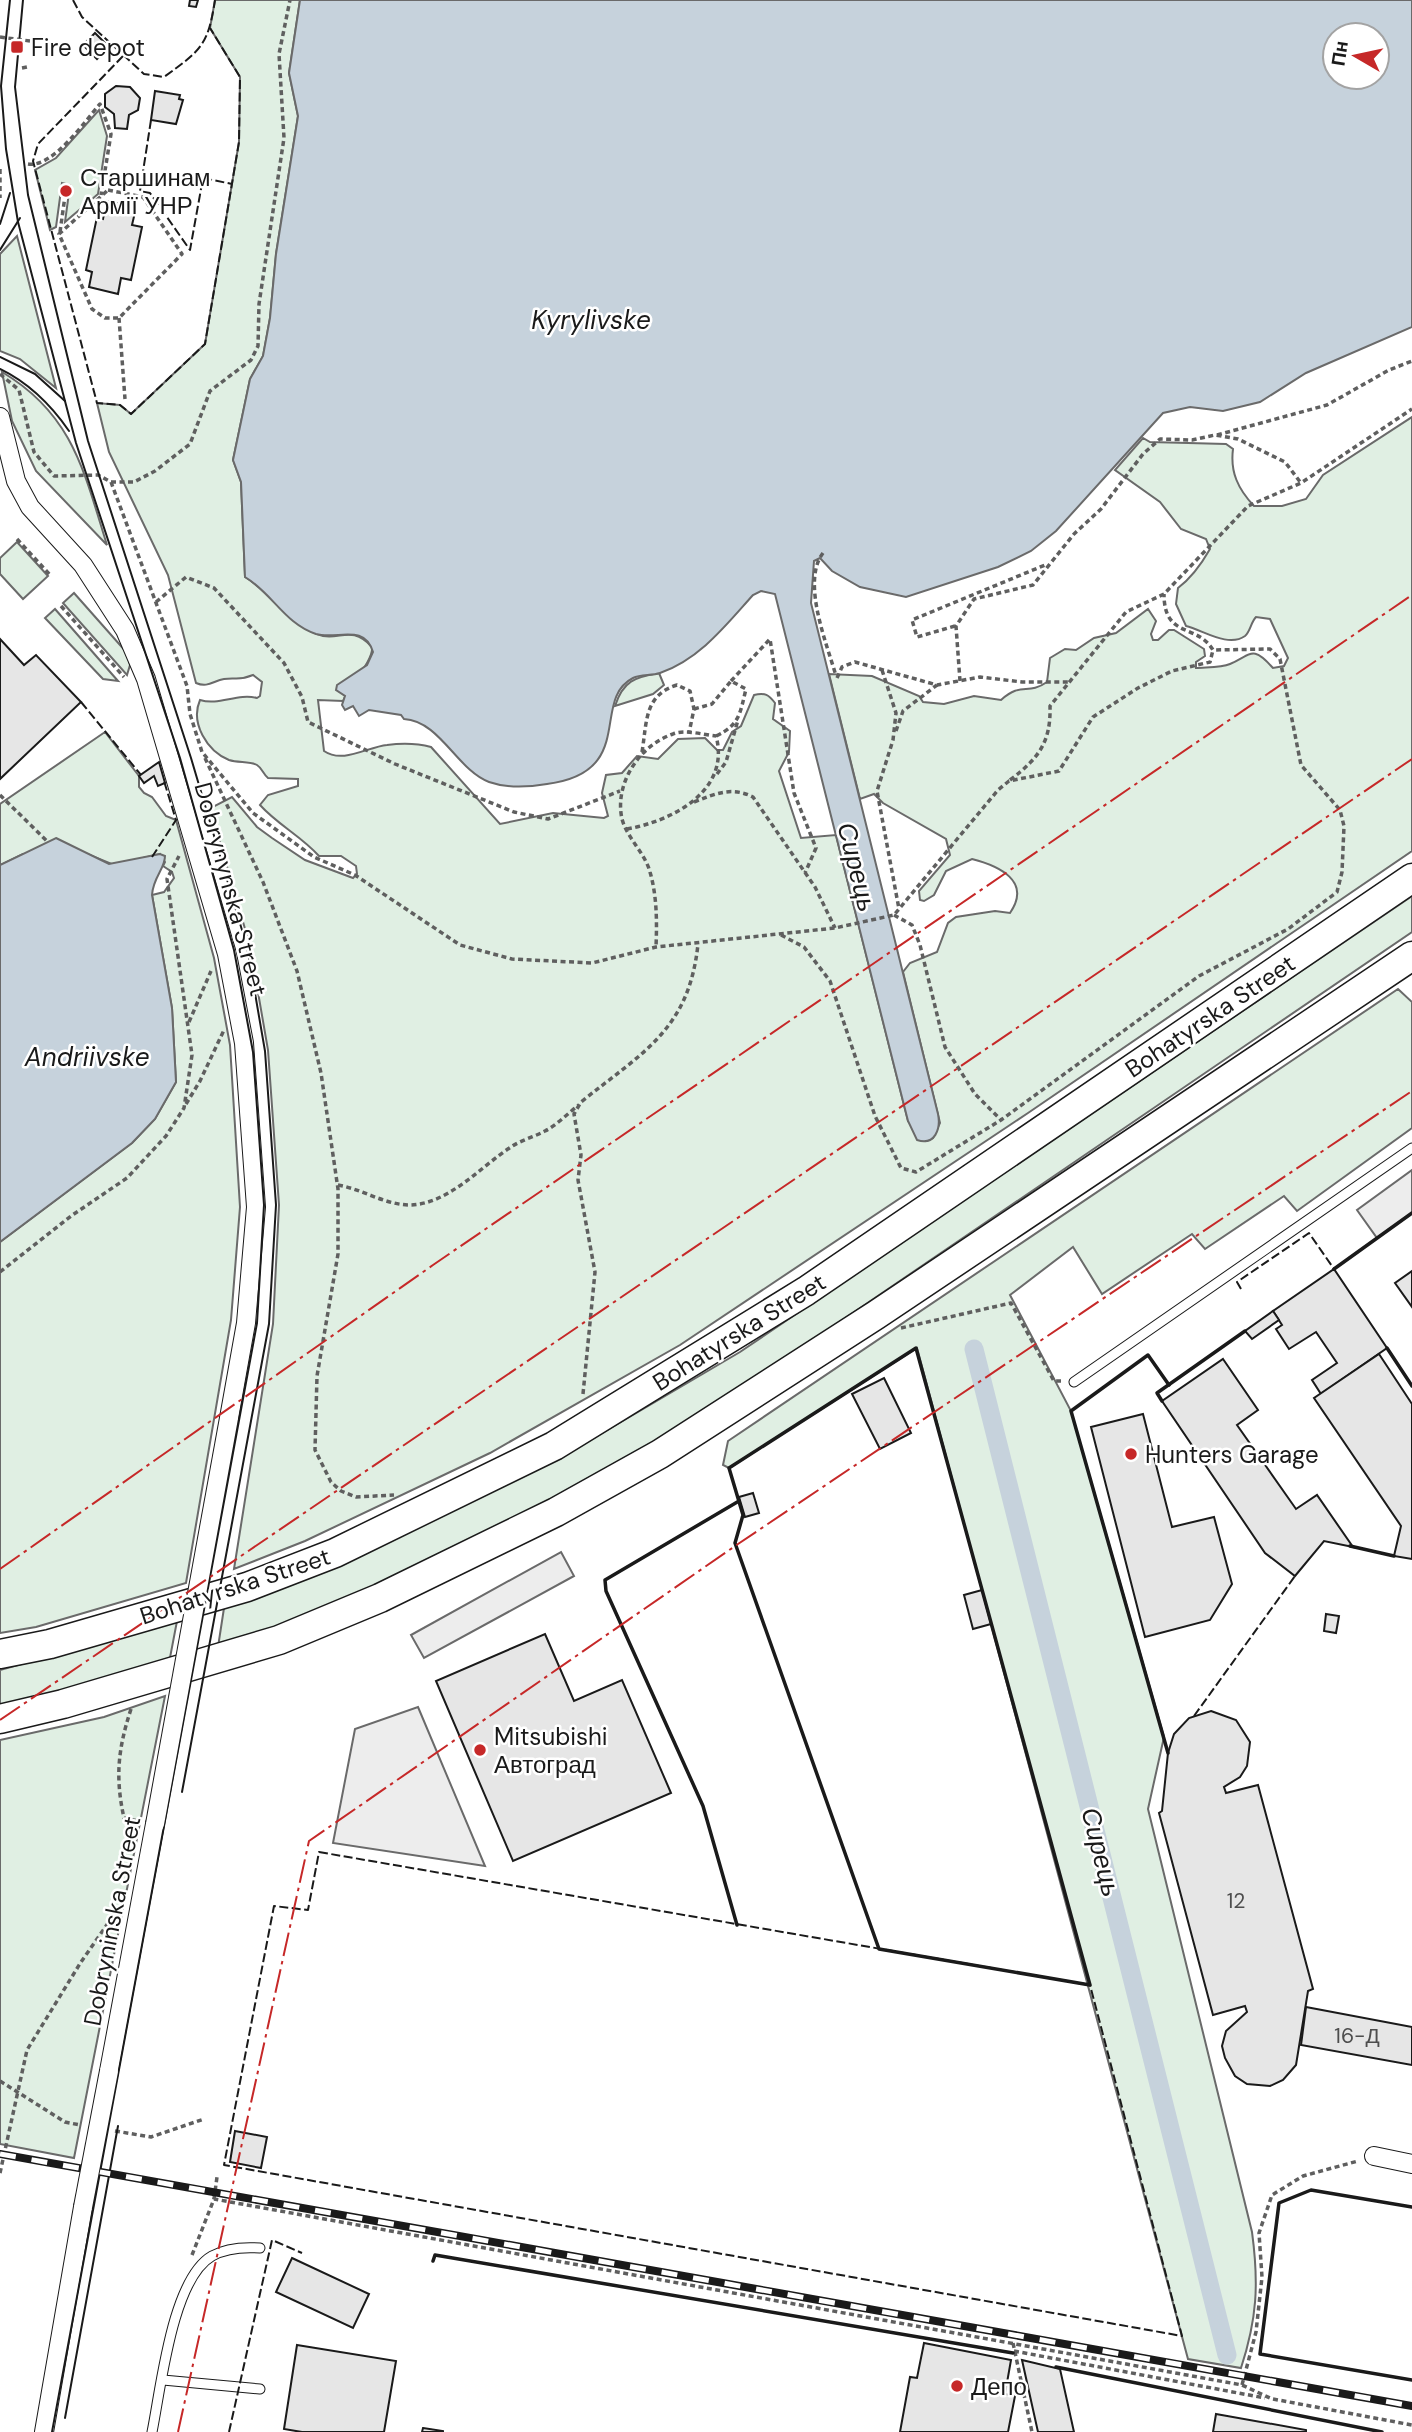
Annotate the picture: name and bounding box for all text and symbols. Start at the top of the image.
north arrow [1321,21,1391,91]
place label: Fire depot [31,32,145,63]
marker: Fire depot [9,39,25,55]
text: Пн [1325,39,1354,68]
place label: Старшинам Армії УНР [80,162,211,221]
marker: Старшинам Армії УНР [58,183,74,199]
water label: Kyrylivske [531,303,651,337]
street label: Dobrynynska Street [188,779,274,999]
water label: Сирець [830,819,884,915]
street label: Bohatyrska Street [1119,948,1301,1084]
water label: Andriivske [24,1040,149,1074]
street label: Bohatyrska Street [647,1266,831,1398]
place label: Hunters Garage [1145,1439,1319,1470]
marker: Hunters Garage [1123,1446,1139,1462]
street label: Bohatyrska Street [136,1541,334,1631]
place label: Mitsubishi Автоград [494,1721,608,1780]
marker: Mitsubishi Автоград [472,1742,488,1758]
water label: Сирець [1074,1804,1128,1900]
street label: Dobryninska Street [76,1814,148,2028]
house number: 12 [1227,1887,1245,1915]
house number: 16-Д [1334,2022,1380,2050]
place label: Депо [971,2371,1027,2402]
marker: Депо [949,2378,965,2394]

